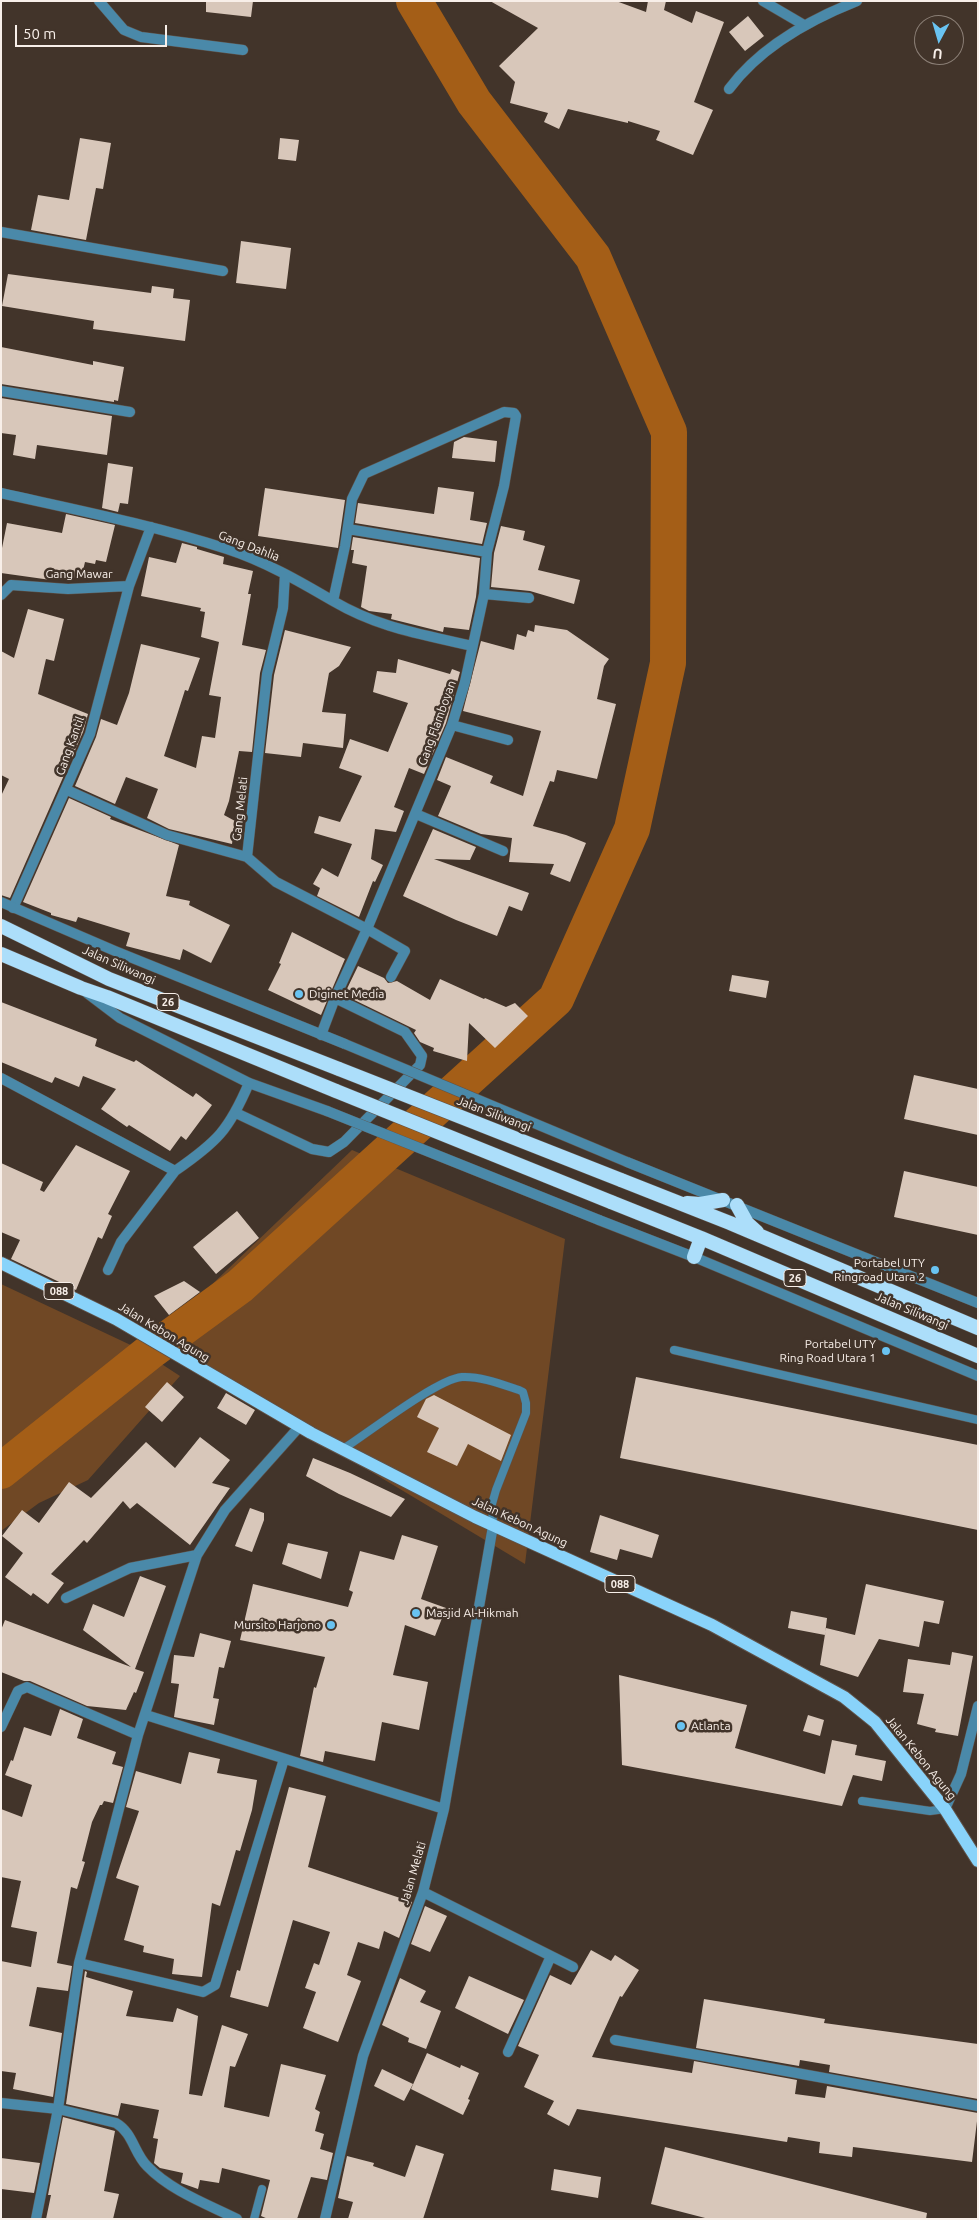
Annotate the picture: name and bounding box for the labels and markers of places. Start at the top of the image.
place label: Diginet Media [309,987,384,1001]
marker: Diginet Media [293,988,305,1000]
place label: Portabel UTY Ringroad Utara 2 [834,1256,925,1284]
marker: Portabel UTY Ringroad Utara 2 [929,1264,941,1276]
place label: Portabel UTY Ring Road Utara 1 [779,1337,876,1365]
marker: Portabel UTY Ring Road Utara 1 [880,1345,892,1357]
place label: Masjid Al-Hikmah [426,1606,519,1620]
marker: Masjid Al-Hikmah [410,1607,422,1619]
place label: Mursito Harjono [234,1618,321,1632]
marker: Mursito Harjono [325,1619,337,1631]
place label: Atlanta [691,1719,731,1733]
marker: Atlanta [675,1720,687,1732]

